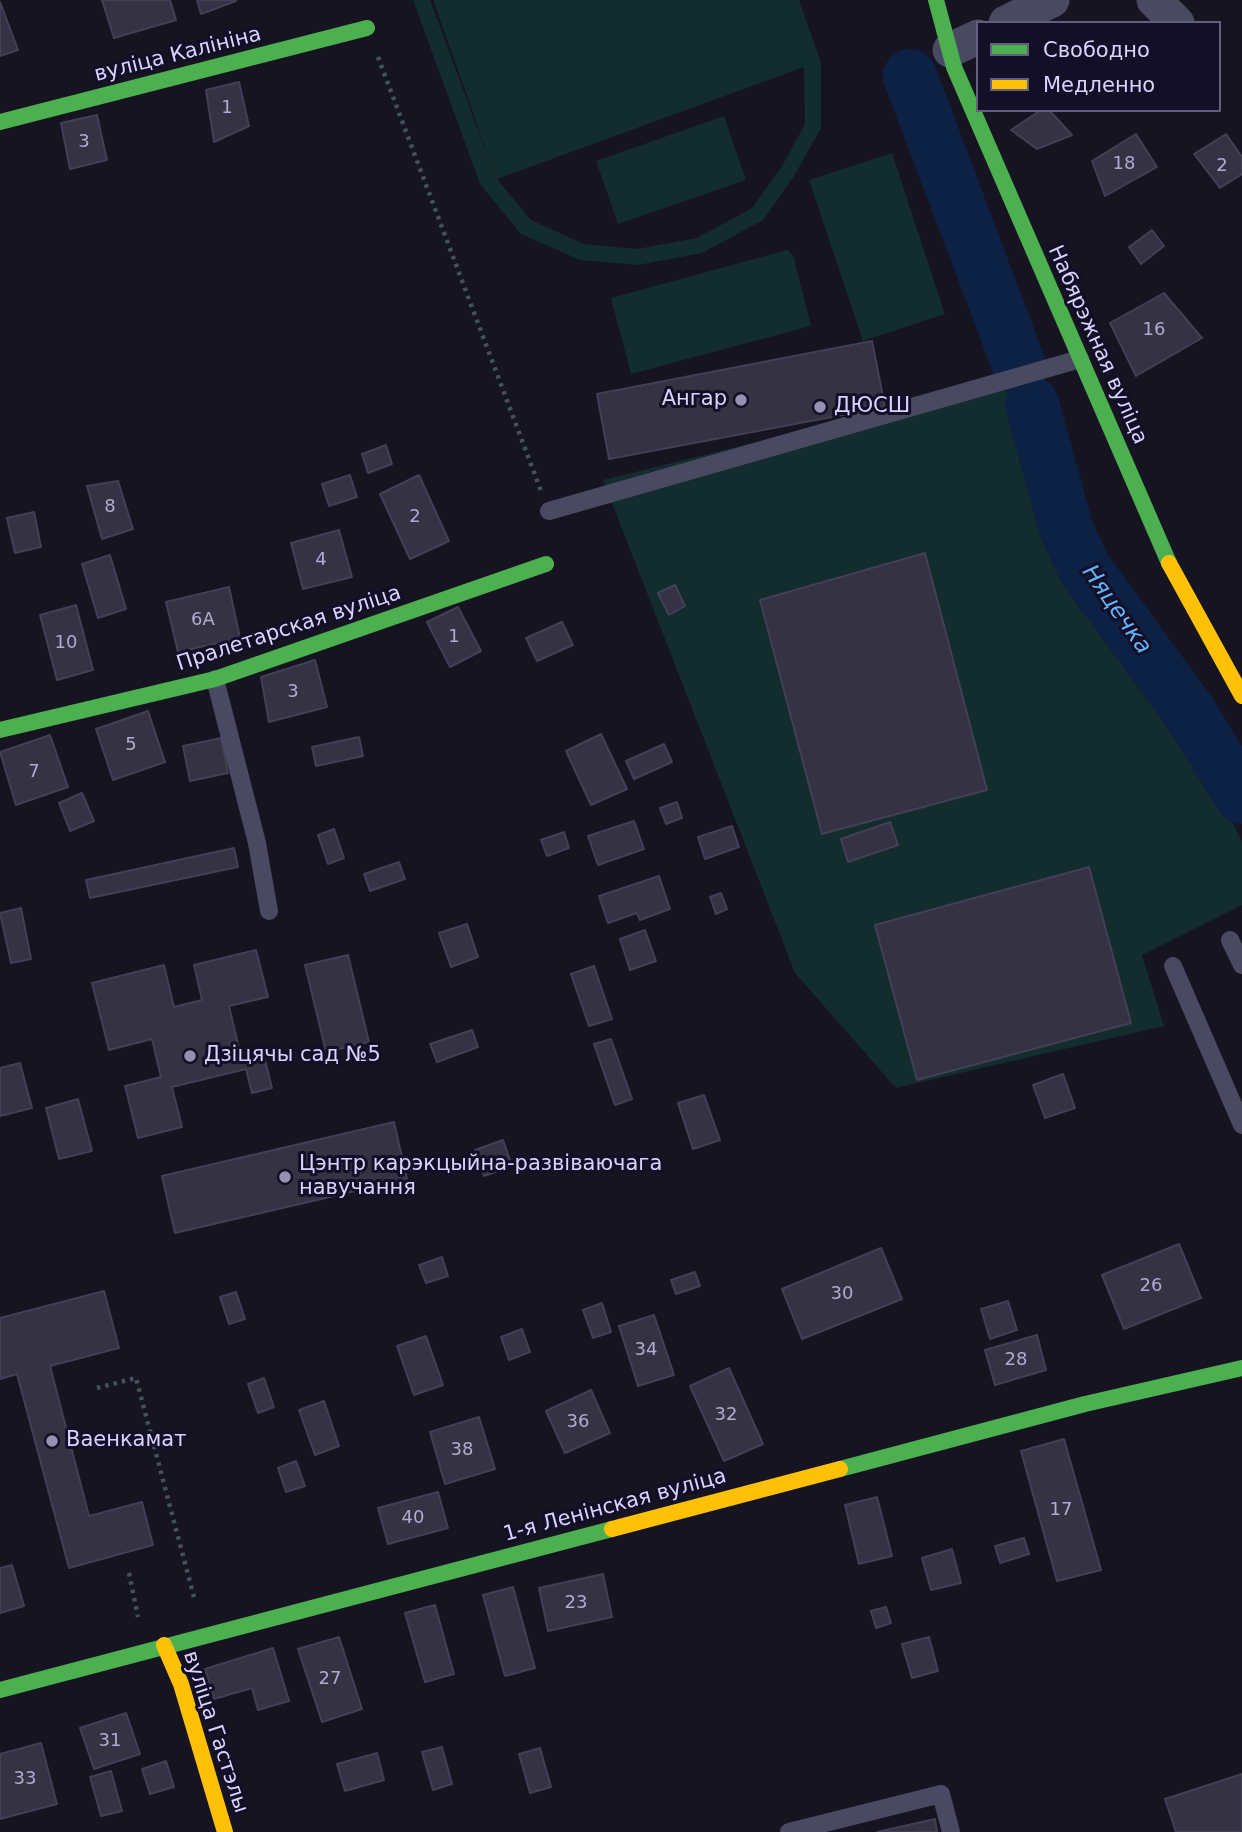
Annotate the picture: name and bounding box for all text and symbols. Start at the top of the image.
legend [976,21,1221,112]
street label: вуліца Калініна [92,22,264,88]
text: Свободно [1043,38,1150,62]
text: Медленно [1043,73,1155,97]
house number: 1 [221,97,233,119]
house number: 3 [78,131,90,153]
house number: 18 [1113,153,1135,175]
house number: 2 [1216,155,1228,177]
street label: Набярэжная вуліца [1042,242,1152,448]
house number: 16 [1143,319,1165,341]
place label: Ангар [662,387,727,413]
marker: Ангар [733,392,749,408]
place label: ДЮСШ [834,394,910,420]
marker: ДЮСШ [812,399,828,415]
house number: 8 [104,496,116,518]
house number: 2 [409,506,421,528]
house number: 4 [315,549,327,571]
water label: Няцечка [1075,560,1157,660]
street label: Пралетарская вуліца [174,581,404,677]
house number: 6А [191,609,215,631]
house number: 1 [448,626,460,648]
house number: 10 [55,632,77,654]
house number: 3 [287,681,299,703]
house number: 5 [125,734,137,756]
house number: 7 [28,761,40,783]
place label: Дзіцячы сад №5 [204,1043,381,1069]
marker: Дзіцячы сад №5 [182,1048,198,1064]
place label: Цэнтр карэкцыйна-развіваючага навучання [299,1152,662,1202]
marker: Цэнтр карэкцыйна-развіваючага навучання [277,1169,293,1185]
house number: 26 [1140,1275,1162,1297]
house number: 30 [831,1283,853,1305]
house number: 34 [635,1339,657,1361]
house number: 28 [1005,1349,1027,1371]
house number: 32 [715,1404,737,1426]
house number: 36 [567,1411,589,1433]
place label: Ваенкамат [66,1428,186,1454]
marker: Ваенкамат [44,1433,60,1449]
house number: 38 [451,1439,473,1461]
street label: 1-я Ленінская вуліца [501,1464,729,1548]
house number: 17 [1050,1499,1072,1521]
house number: 40 [402,1507,424,1529]
house number: 23 [565,1592,587,1614]
street label: вуліца Гастэлы [177,1648,253,1816]
house number: 27 [319,1668,341,1690]
house number: 31 [99,1730,121,1752]
house number: 33 [14,1768,36,1790]

